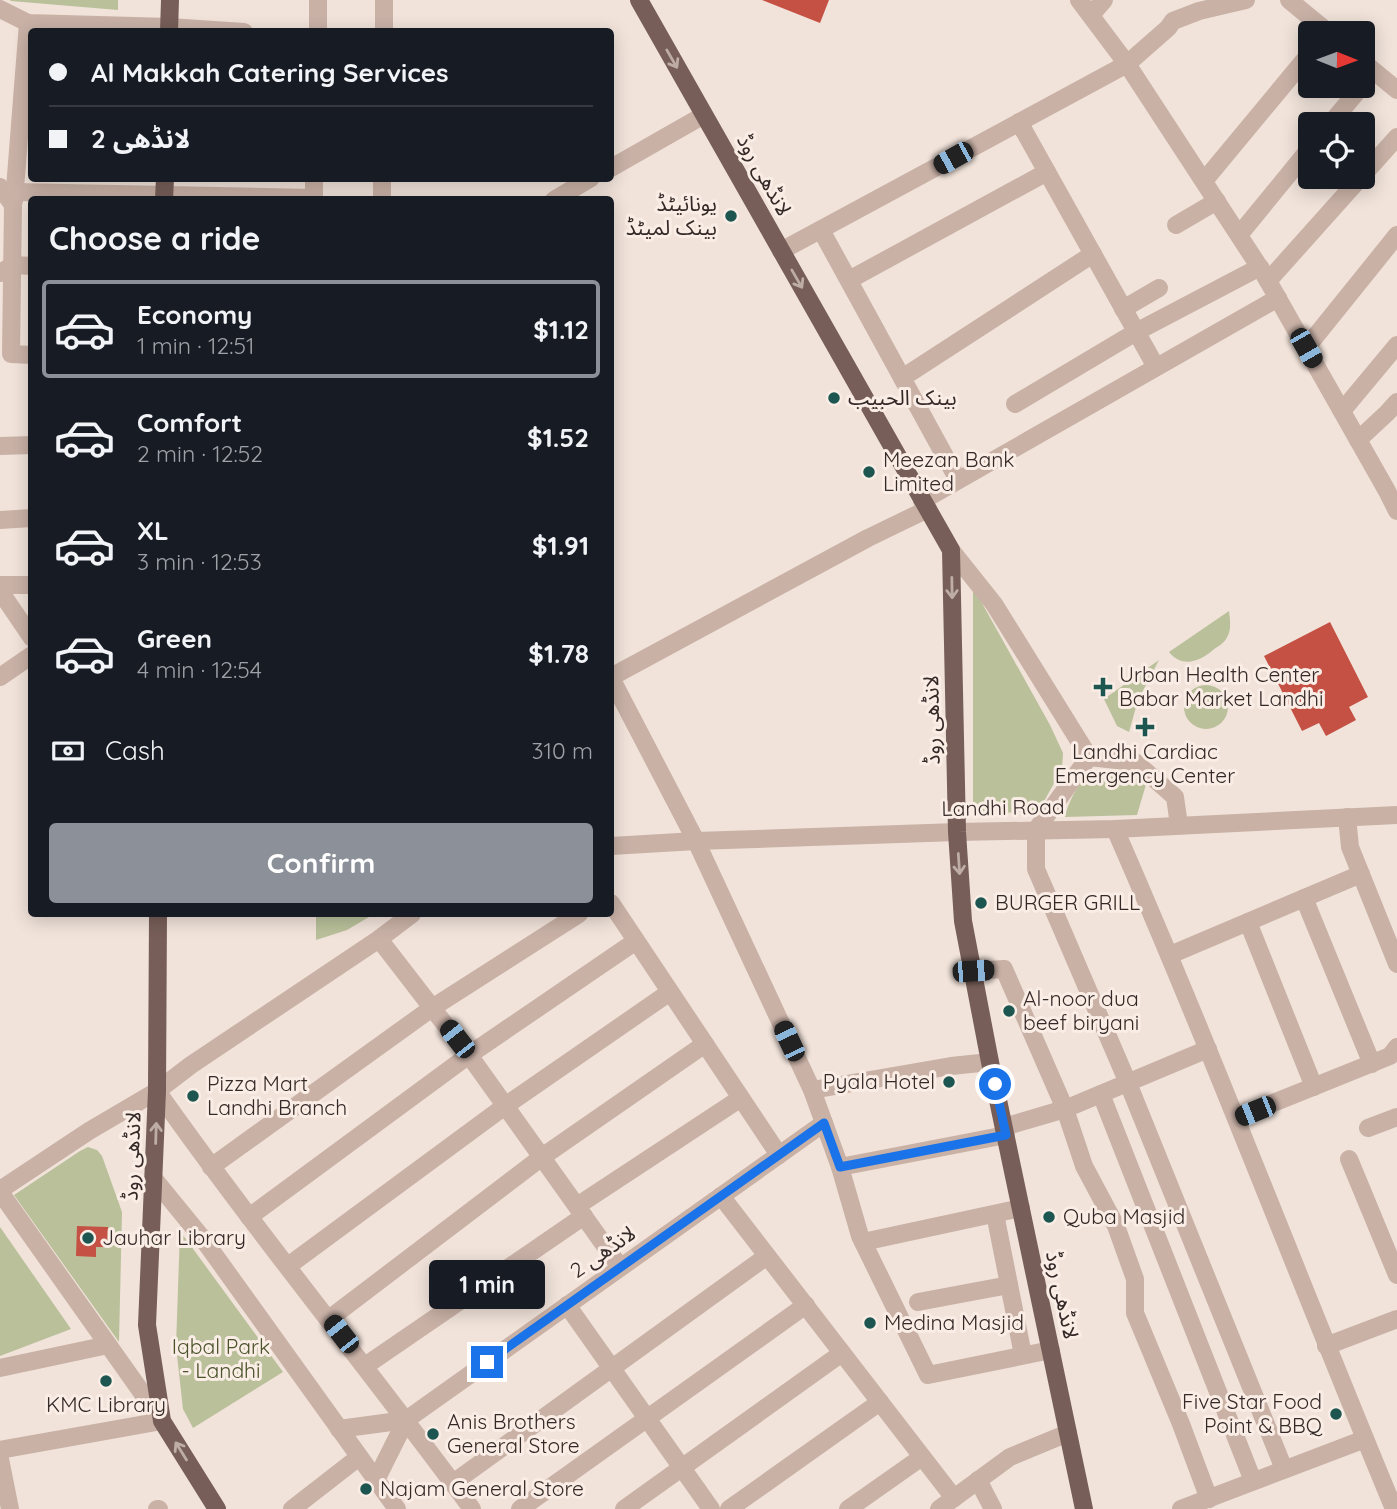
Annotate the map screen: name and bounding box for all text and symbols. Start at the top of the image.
north arrow [1298,21,1376,98]
map controls [1298,21,1375,189]
one-way arrow [666,49,680,69]
text: Al Makkah Catering Services [91,56,449,89]
button: locate [1298,112,1375,189]
text: لانڈھی 2 [91,122,190,155]
street label: لانڈھی روڈ [732,129,798,220]
car [930,139,977,177]
place label: یونائیٹڈ بینک لمیٹڈ [626,190,717,240]
marker: یونائیٹڈ بینک لمیٹڈ [723,208,739,224]
text: Choose a ride [49,218,261,258]
one-way arrow [790,268,804,288]
icon: car [53,298,116,361]
text: Economy [137,298,252,331]
text: $1.12 [533,313,589,346]
car [1287,325,1326,371]
text: 1 min · 12:51 [137,331,255,360]
place label: بينک الحبيب [848,384,957,410]
marker: بينک الحبيب [826,390,842,406]
icon: car [53,406,116,469]
text: Comfort [137,406,242,439]
text: $1.52 [527,421,589,454]
text: 2 min · 12:52 [137,439,263,468]
place label: Meezan Bank Limited [883,446,1015,496]
marker: Meezan Bank Limited [861,464,877,480]
icon: car [53,514,116,577]
text: XL [137,514,169,547]
text: $1.91 [532,529,589,562]
text: 3 min · 12:53 [137,547,262,576]
one-way arrow [945,576,958,599]
icon: car [53,622,116,685]
text: Green [137,622,212,655]
text: $1.78 [528,637,589,670]
text: 4 min · 12:54 [137,655,262,684]
place label: Urban Health Center Babar Market Landhi [1119,661,1324,711]
street label: لانڈھی روڈ [917,675,945,765]
marker: Urban Health Center Babar Market Landhi [1093,677,1113,697]
marker: Landhi Cardiac Emergency Center [1135,717,1155,737]
icon: cash [49,732,87,770]
text: Cash [105,734,165,767]
text: 310 m [531,736,593,765]
place label: Landhi Cardiac Emergency Center [1055,738,1235,788]
street label: Landhi Road [941,793,1065,821]
button: Confirm [49,823,593,903]
one-way arrow [953,852,966,875]
place label: BURGER GRILL [995,889,1140,915]
marker: BURGER GRILL [973,895,989,911]
car [952,959,995,983]
place label: Al-noor dua beef biryani [1023,985,1139,1035]
marker: Al-noor dua beef biryani [1001,1003,1017,1019]
car [436,1016,479,1062]
car [771,1018,808,1064]
place label: Pyala Hotel [823,1068,935,1094]
route start [979,1068,1011,1100]
place label: Pizza Mart Landhi Branch [207,1070,347,1120]
marker: Pyala Hotel [941,1074,957,1090]
marker: Pizza Mart Landhi Branch [185,1088,201,1104]
car [1232,1093,1279,1129]
street label: لانڈھی روڈ [116,1111,146,1201]
one-way arrow [149,1121,162,1144]
place label: Quba Masjid [1063,1203,1185,1229]
marker: Quba Masjid [1041,1209,1057,1225]
street label: لانڈھی 2 [565,1219,640,1283]
place label: Jauhar Library [102,1224,246,1250]
marker: Jauhar Library [80,1230,96,1246]
street label: لانڈھی روڈ [1041,1248,1085,1341]
callout: 1 min [429,1260,545,1310]
text: 1 min [459,1270,515,1299]
place label: Medina Masjid [884,1309,1024,1335]
car [320,1311,363,1357]
marker: Medina Masjid [862,1315,878,1331]
park label: Iqbal Park - Landhi [172,1333,270,1383]
route end [471,1346,503,1378]
marker: KMC Library [98,1373,114,1389]
place label: Five Star Food Point & BBQ [1182,1388,1323,1438]
place label: KMC Library [46,1391,166,1417]
marker: Five Star Food Point & BBQ [1328,1406,1344,1422]
place label: Anis Brothers General Store [447,1408,580,1458]
marker: Anis Brothers General Store [425,1426,441,1442]
one-way arrow [173,1442,187,1462]
place label: Najam General Store [380,1475,584,1501]
marker: Najam General Store [358,1481,374,1497]

